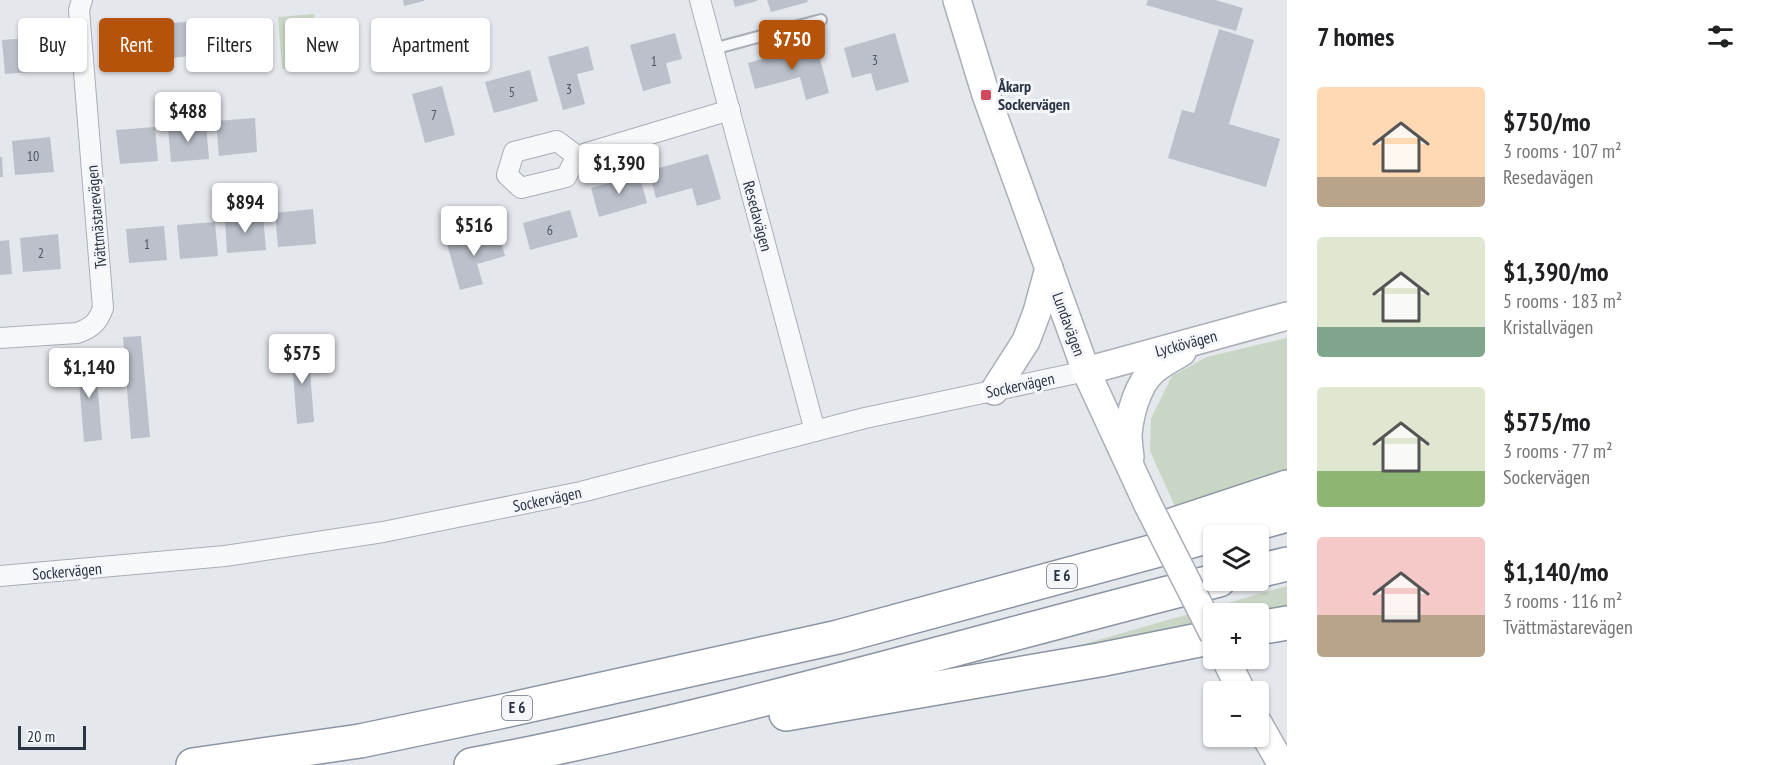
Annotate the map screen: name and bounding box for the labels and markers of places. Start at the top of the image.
pin: $750 [756,20,828,71]
place label: Åkarp Sockervägen [997,76,1070,114]
marker: Åkarp Sockervägen [979,88,993,102]
pin: $488 [152,92,224,143]
pin: $1,390 [570,144,668,195]
pin: $894 [209,183,281,234]
pin: $516 [438,206,510,257]
pin: $575 [266,334,338,385]
pin: $1,140 [40,348,138,399]

